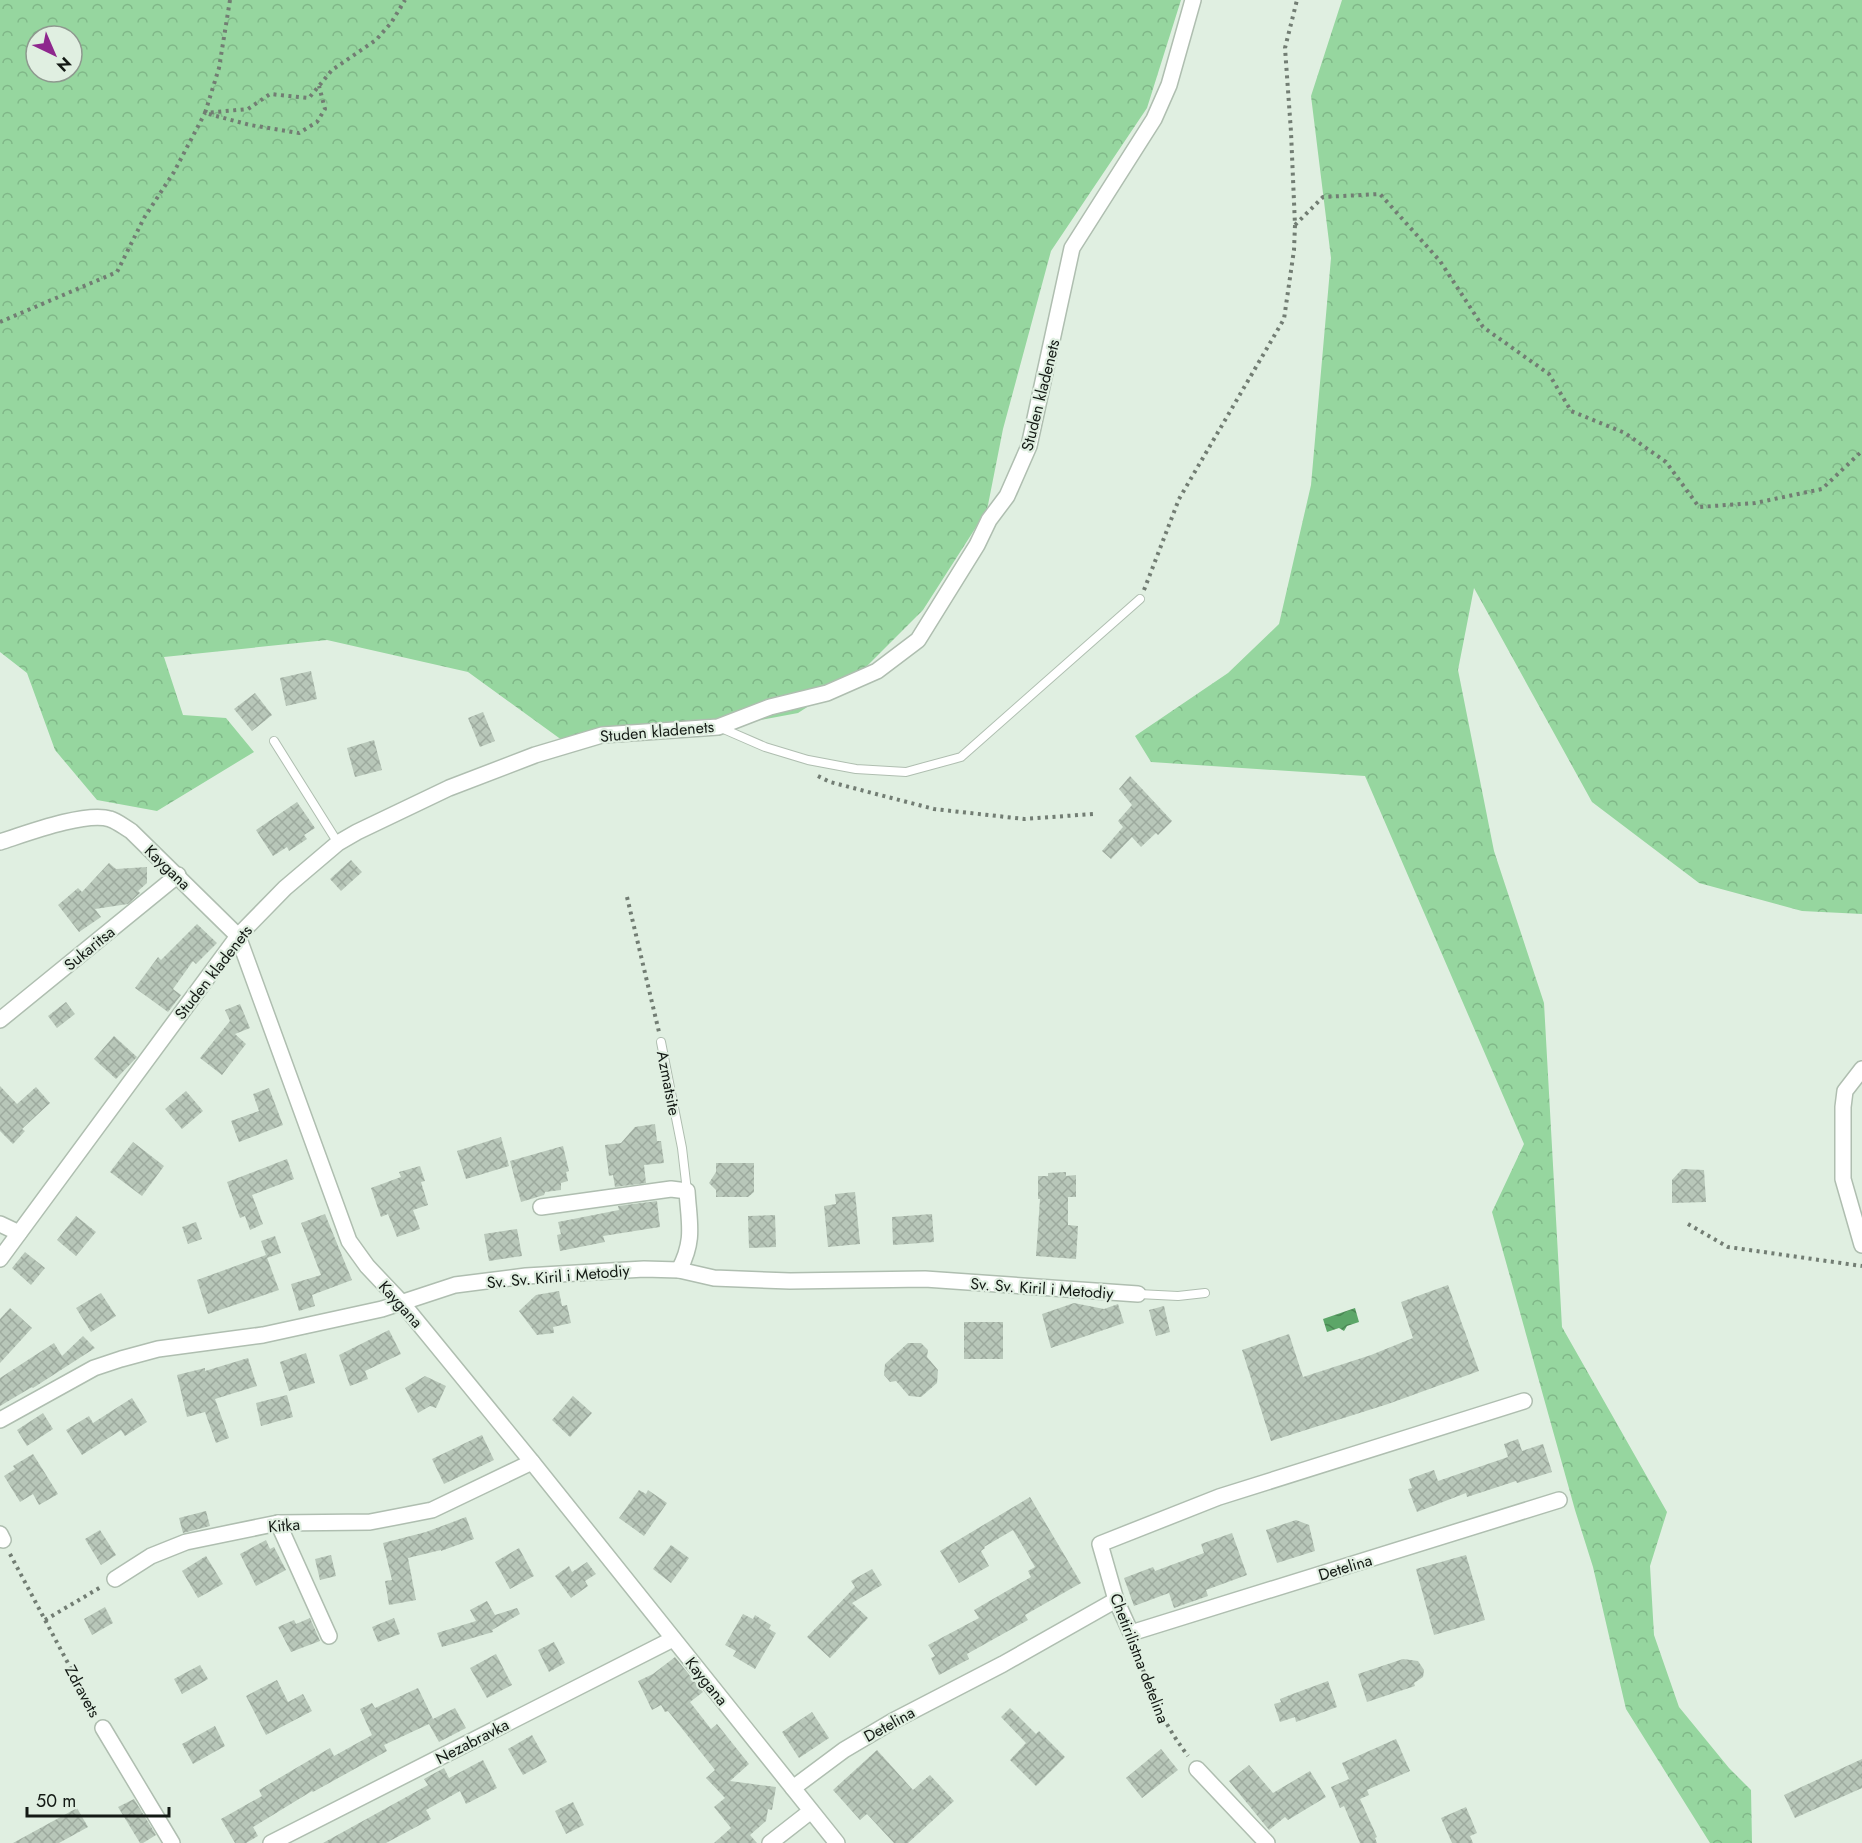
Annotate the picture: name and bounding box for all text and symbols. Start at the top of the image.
north arrow [24,24,84,84]
text: N [52,52,77,77]
street label: Studen kladenets [1016,337,1065,453]
street label: Studen kladenets [599,715,715,748]
street label: Kaygana [139,840,196,895]
street label: Studen kladenets [169,920,258,1024]
street label: Sukaritsa [59,921,120,976]
street label: Azmatsite [651,1049,686,1117]
street label: Sv. Sv. Kiril i Metodiy [486,1259,631,1294]
street label: Sv. Sv. Kiril i Metodiy [970,1272,1115,1305]
street label: Kaygana [373,1276,428,1333]
street label: Kitka [267,1513,301,1538]
street label: Detelina [1315,1548,1375,1587]
street label: Chetirilistna detelina [1104,1590,1175,1727]
street label: Kaygana [680,1652,733,1710]
street label: Zdravets [59,1661,106,1721]
street label: Detelina [860,1701,919,1748]
street label: Nezabravka [432,1713,513,1770]
scale bar [27,1780,170,1818]
text: 50 m [36,1788,76,1814]

